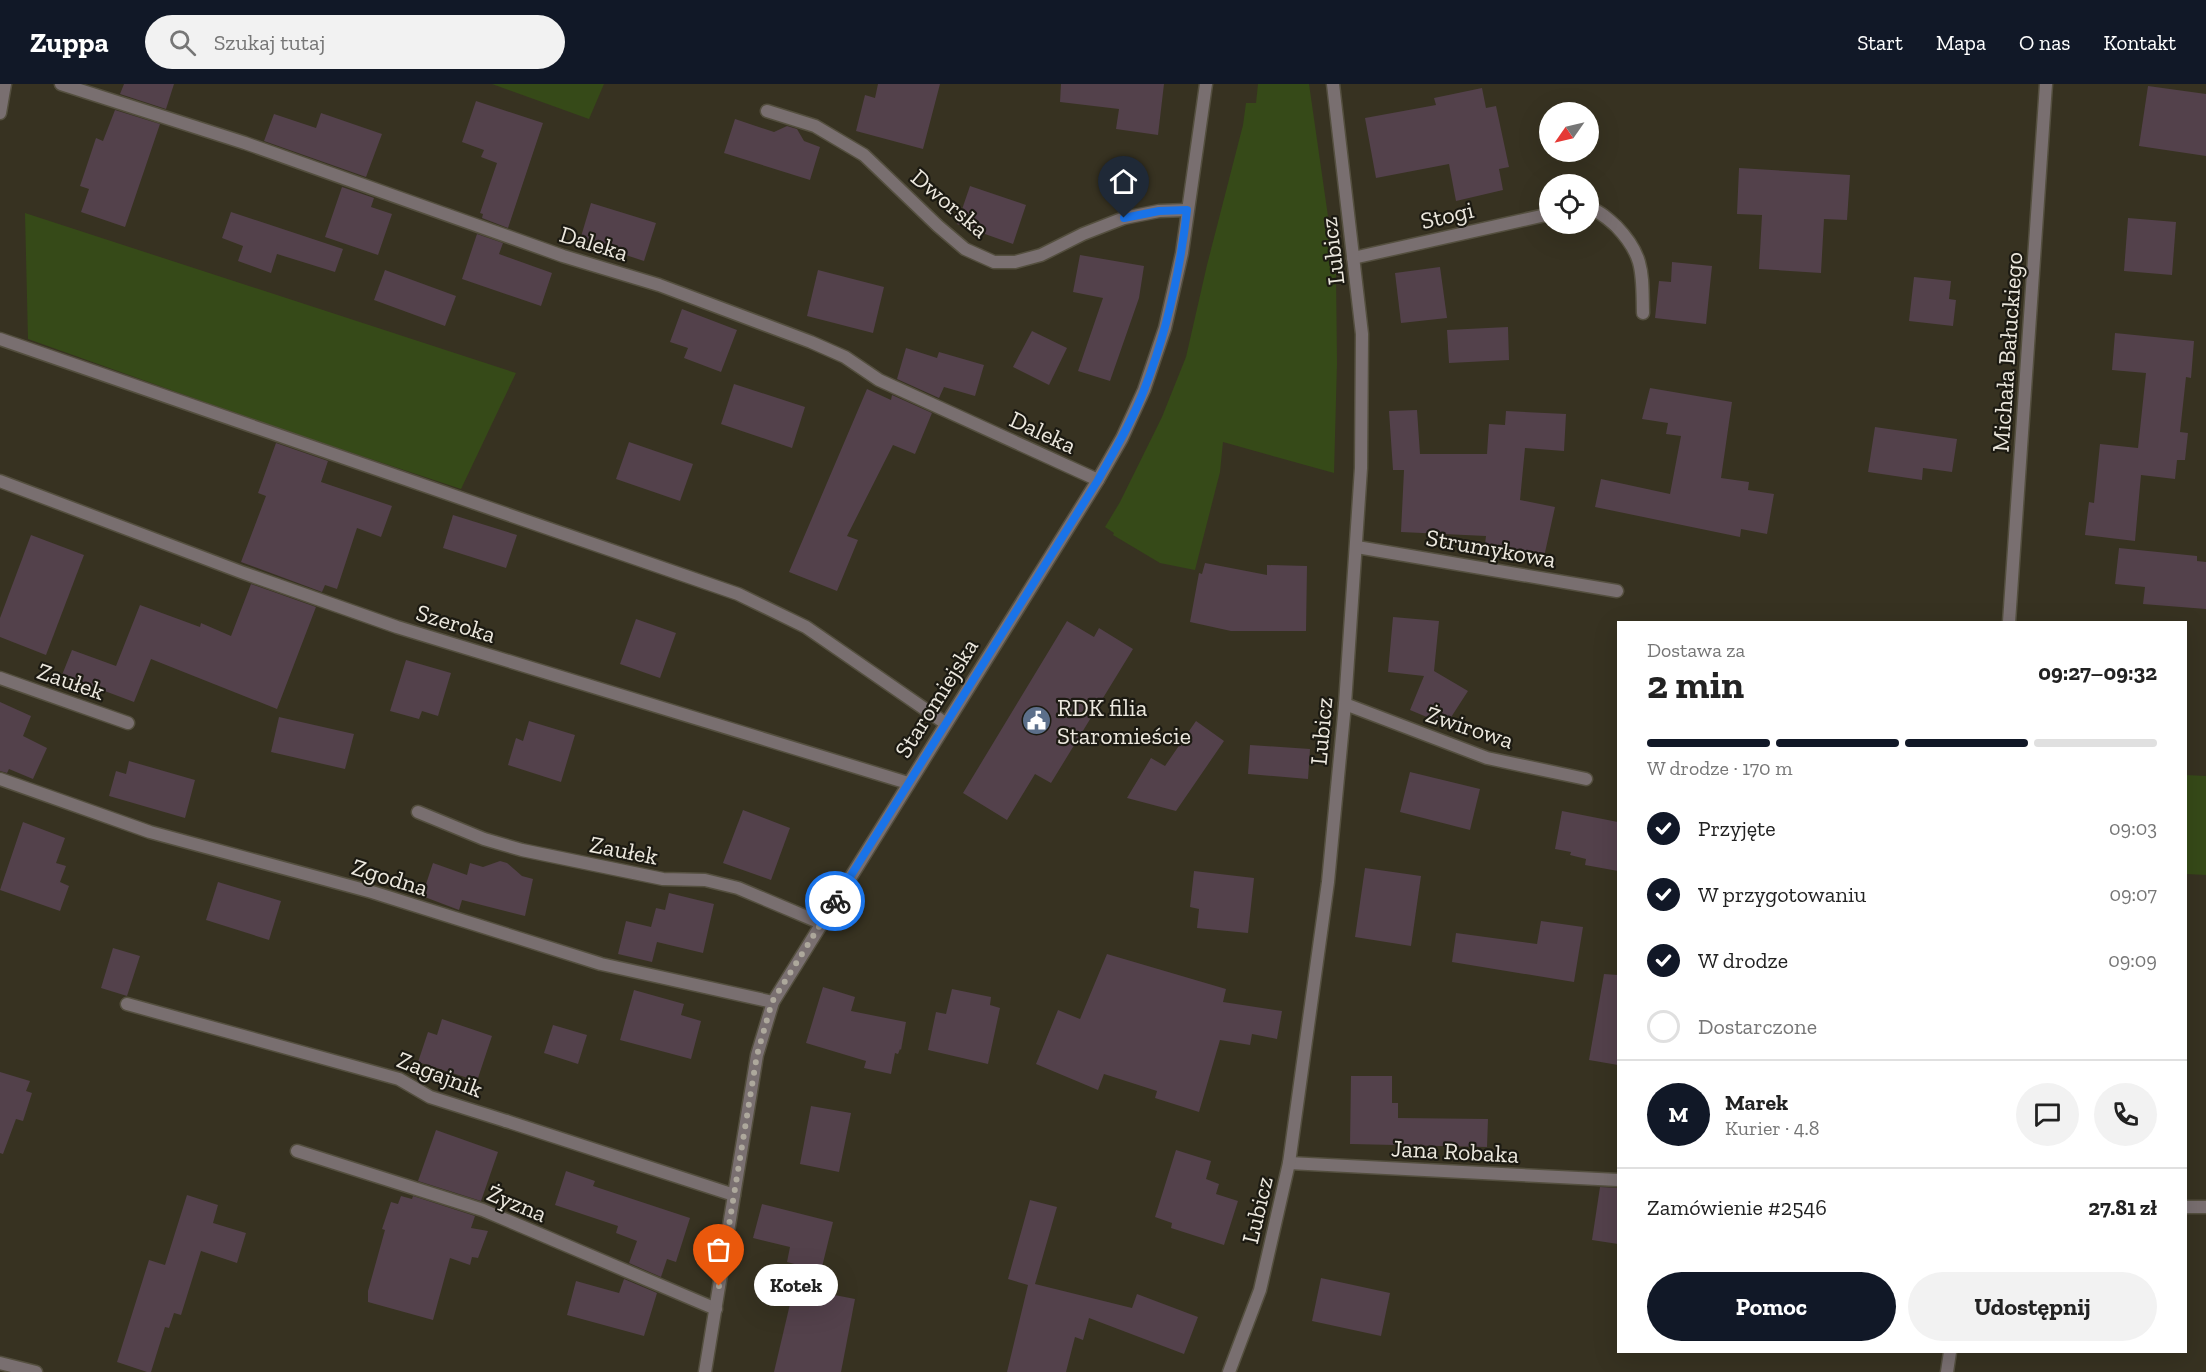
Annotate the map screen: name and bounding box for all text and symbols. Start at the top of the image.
search box [145,15,565,69]
text: Zuppa [30,26,109,59]
icon: search [166,26,199,59]
text: Szukaj tutaj [214,29,325,56]
text: Start [1857,30,1903,55]
text: Mapa [1936,30,1986,55]
text: O nas [2019,30,2070,55]
text: Kontakt [2103,30,2176,55]
north arrow [1539,102,1599,162]
map controls [1539,102,1599,234]
pin [1098,156,1149,218]
street label: Dworska [905,162,995,244]
icon: home [1107,165,1140,198]
button: locate [1539,174,1599,234]
street label: Stogi [1417,195,1477,235]
street label: Lubicz [1313,215,1351,287]
street label: Daleka [556,219,632,267]
street label: Michała Bałuckiego [1986,251,2028,453]
street label: Daleka [1005,404,1081,460]
street label: Strumykowa [1424,522,1559,574]
street label: Szeroka [413,597,500,649]
street label: Staromiejska [888,633,984,763]
text: Dostawa za [1647,638,1745,662]
street label: Zaułek [34,656,109,706]
text: 09:27–09:32 [2038,659,2157,686]
text: 2 min [1647,661,1744,708]
place label: RDK filia Staromieście [1057,693,1191,750]
street label: Lubicz [1304,696,1338,766]
street label: Żwirowa [1422,699,1518,755]
public building icon: RDK filia Staromieście [1020,705,1052,737]
text: W drodze · 170 m [1647,756,1792,780]
icon: check [1647,812,1680,845]
text: Przyjęte [1698,815,1776,842]
text: 09:03 [2109,816,2157,840]
street label: Zaułek [587,829,661,871]
street label: Zgodna [349,852,432,902]
courier [805,871,865,931]
icon: check [1647,878,1680,911]
text: W przygotowaniu [1698,881,1866,908]
text: 09:07 [2109,882,2157,906]
icon: bike [819,885,852,918]
icon: check [1647,944,1680,977]
text: W drodze [1698,947,1788,974]
text: 09:09 [2108,948,2157,972]
text: Dostarczone [1698,1013,1817,1040]
street label: Zagajnik [393,1044,487,1104]
button: chat [2016,1083,2079,1146]
button: phone [2094,1083,2157,1146]
text: Marek [1725,1089,1788,1116]
text: M [1669,1101,1688,1128]
text: Kurier · 4.8 [1725,1116,1820,1140]
street label: Jana Robaka [1390,1133,1520,1169]
street label: Lubicz [1235,1174,1279,1246]
street label: Żyzna [483,1178,551,1228]
text: Zamówienie #2546 [1647,1194,1827,1221]
text: 27.81 zł [2088,1194,2157,1221]
pin [693,1224,744,1286]
icon: bag [702,1233,735,1266]
callout: Kotek [755,1265,839,1307]
button: Pomoc [1647,1272,1896,1341]
button: Udostępnij [1908,1272,2157,1341]
text: Kotek [770,1273,822,1297]

